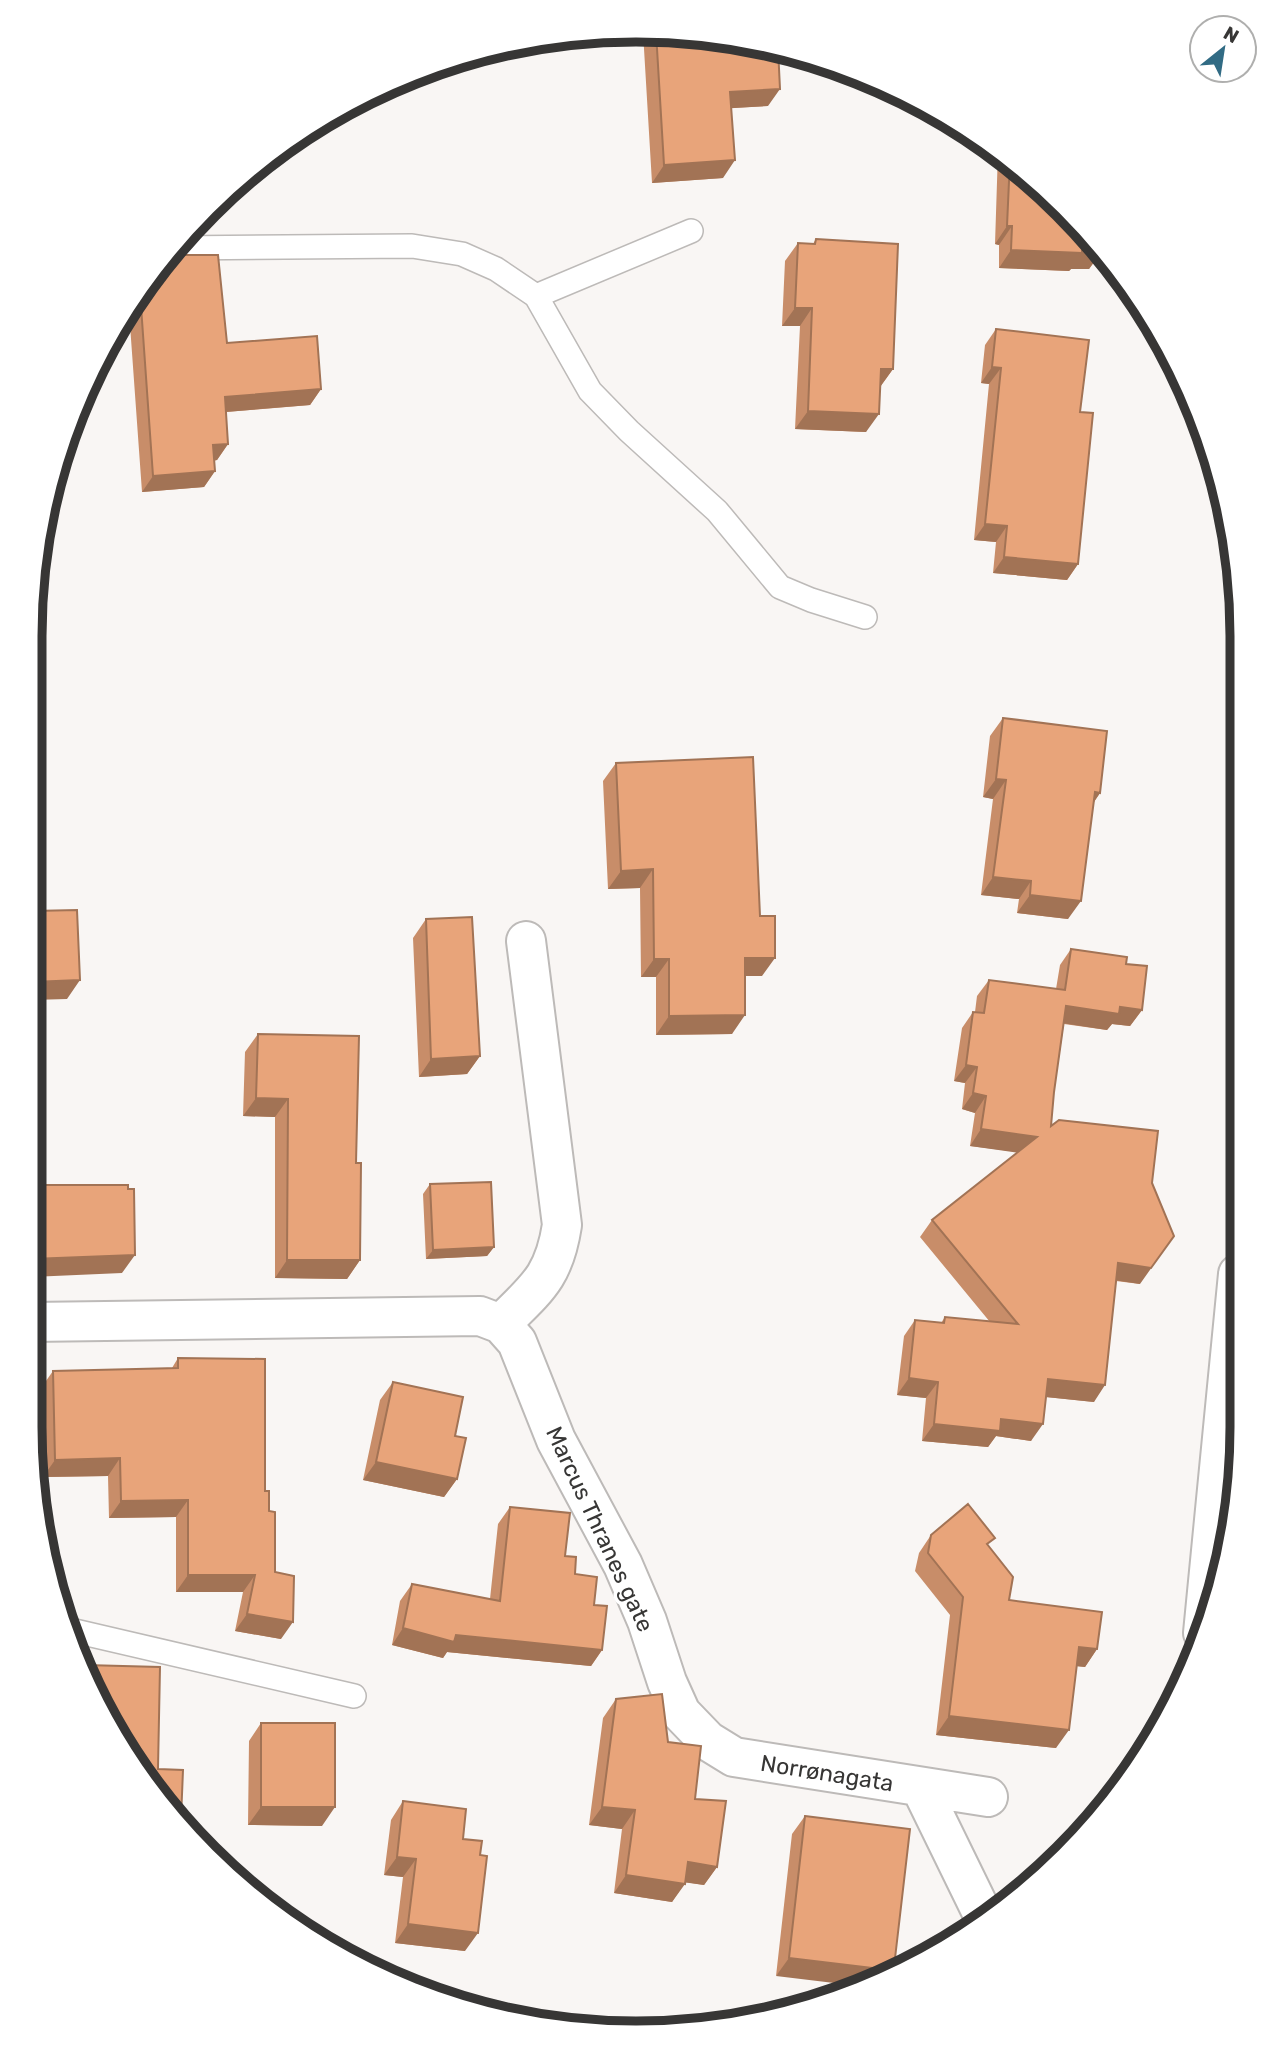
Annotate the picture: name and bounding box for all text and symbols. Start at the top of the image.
north arrow [1188,14,1258,84]
text: N [1220,21,1243,48]
street label: Marcus Thranes gate [540,1422,660,1636]
street label: Norrønagata [758,1749,896,1797]

